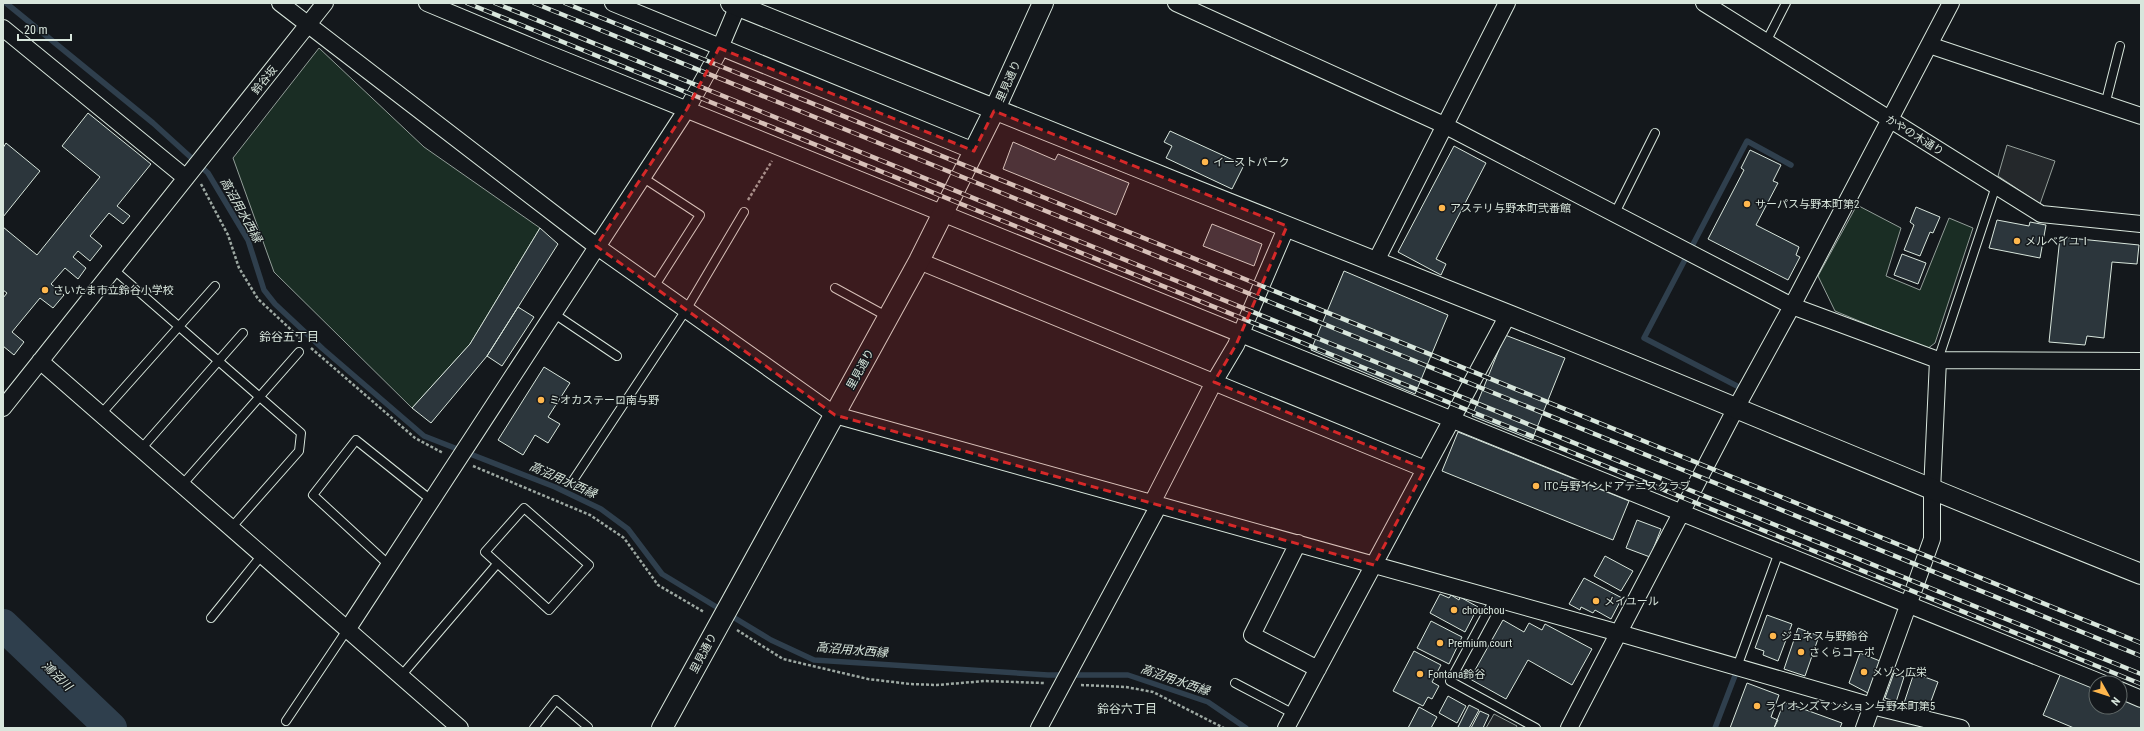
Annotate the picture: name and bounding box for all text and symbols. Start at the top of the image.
scale bar [18,16,71,42]
text: 20 m [24,23,48,37]
street label: 里見通り [994,58,1023,104]
street label: 鈴谷坂 [249,63,280,97]
street label: かやの木通り [1883,112,1946,158]
place label: イーストパーク [1213,156,1289,169]
marker: イーストパーク [1200,157,1210,167]
water label: 高沼用水西縁 [217,175,266,247]
place label: サーパス与野本町第2 [1755,198,1859,211]
marker: サーパス与野本町第2 [1742,199,1752,209]
place label: アステリ与野本町弐番館 [1450,202,1571,215]
marker: アステリ与野本町弐番館 [1437,203,1447,213]
place label: メルベイユⅠ [2025,235,2091,248]
marker: メルベイユⅠ [2012,236,2022,246]
place label: さいたま市立鈴谷小学校 [53,284,174,297]
marker: さいたま市立鈴谷小学校 [40,285,50,295]
district label: 鈴谷五丁目 [259,330,319,344]
street label: 里見通り [844,347,877,392]
place label: ミオカステーロ南与野 [549,394,659,407]
marker: ミオカステーロ南与野 [536,395,546,405]
water label: 高沼用水西縁 [527,459,601,502]
place label: ITC与野インドアテニスクラブ [1544,480,1690,493]
marker: ITC与野インドアテニスクラブ [1531,481,1541,491]
place label: メイユール [1604,595,1659,608]
marker: メイユール [1591,596,1601,606]
place label: chouchou [1462,604,1504,617]
marker: chouchou [1449,605,1459,615]
place label: ジュネス与野鈴谷 [1781,630,1868,643]
street label: 里見通り [687,631,720,676]
marker: ジュネス与野鈴谷 [1768,631,1778,641]
place label: Premium court [1448,637,1512,650]
marker: Premium court [1435,638,1445,648]
water label: 高沼用水西縁 [816,640,890,660]
place label: さくらコーポ [1809,646,1875,659]
marker: さくらコーポ [1796,647,1806,657]
water label: 鴻沼川 [39,658,76,695]
water label: 高沼用水西縁 [1139,662,1213,699]
place label: メゾン広栄 [1872,666,1927,679]
marker: メゾン広栄 [1859,667,1869,677]
place label: Fontana鈴谷 [1428,668,1485,681]
marker: Fontana鈴谷 [1415,669,1425,679]
north arrow [2088,675,2128,715]
text: N [2108,694,2123,708]
place label: ライオンズマンション与野本町第5 [1765,700,1935,713]
marker: ライオンズマンション与野本町第5 [1752,701,1762,711]
district label: 鈴谷六丁目 [1097,702,1157,716]

